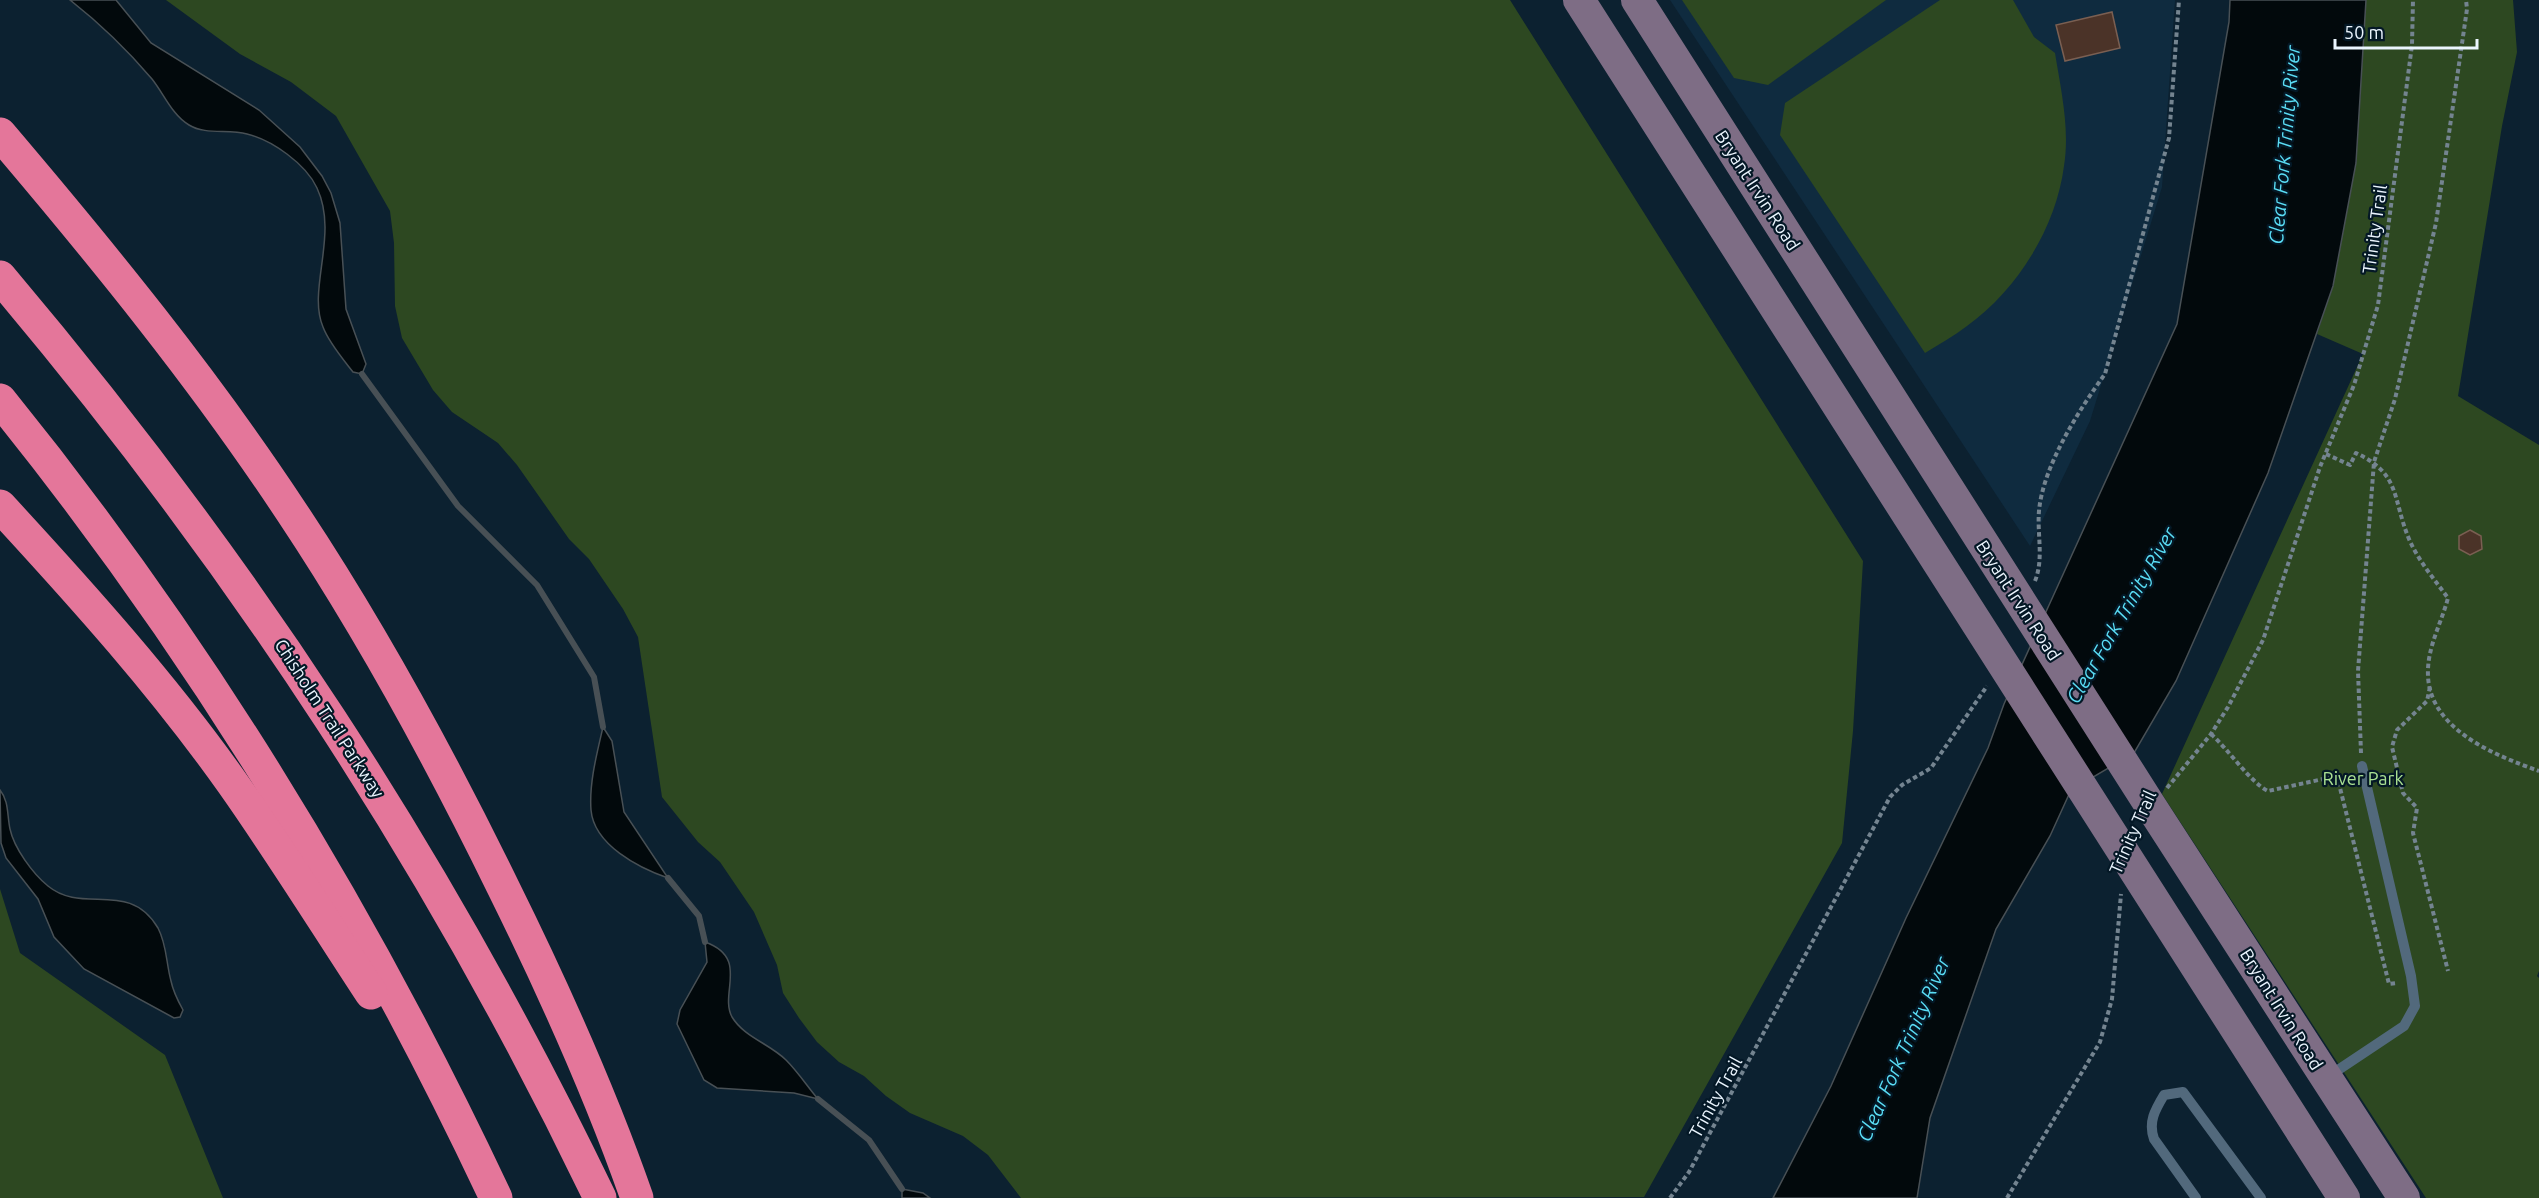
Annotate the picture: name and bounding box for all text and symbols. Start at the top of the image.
scale bar [2335,12,2478,50]
text: 50 m [2344,22,2384,42]
water label: Clear Fork Trinity River [2264,43,2304,245]
street label: Bryant Irvin Road [1712,126,1804,254]
street label: Trinity Trail [2358,183,2390,275]
water label: Clear Fork Trinity River [2061,522,2182,707]
street label: Bryant Irvin Road [1973,536,2065,664]
street label: Chisholm Trail Parkway [271,635,389,801]
park label: River Park [2323,768,2403,788]
street label: Trinity Trail [2105,787,2159,877]
street label: Bryant Irvin Road [2237,945,2327,1073]
water label: Clear Fork Trinity River [1852,952,1955,1145]
street label: Trinity Trail [1685,1053,1746,1141]

